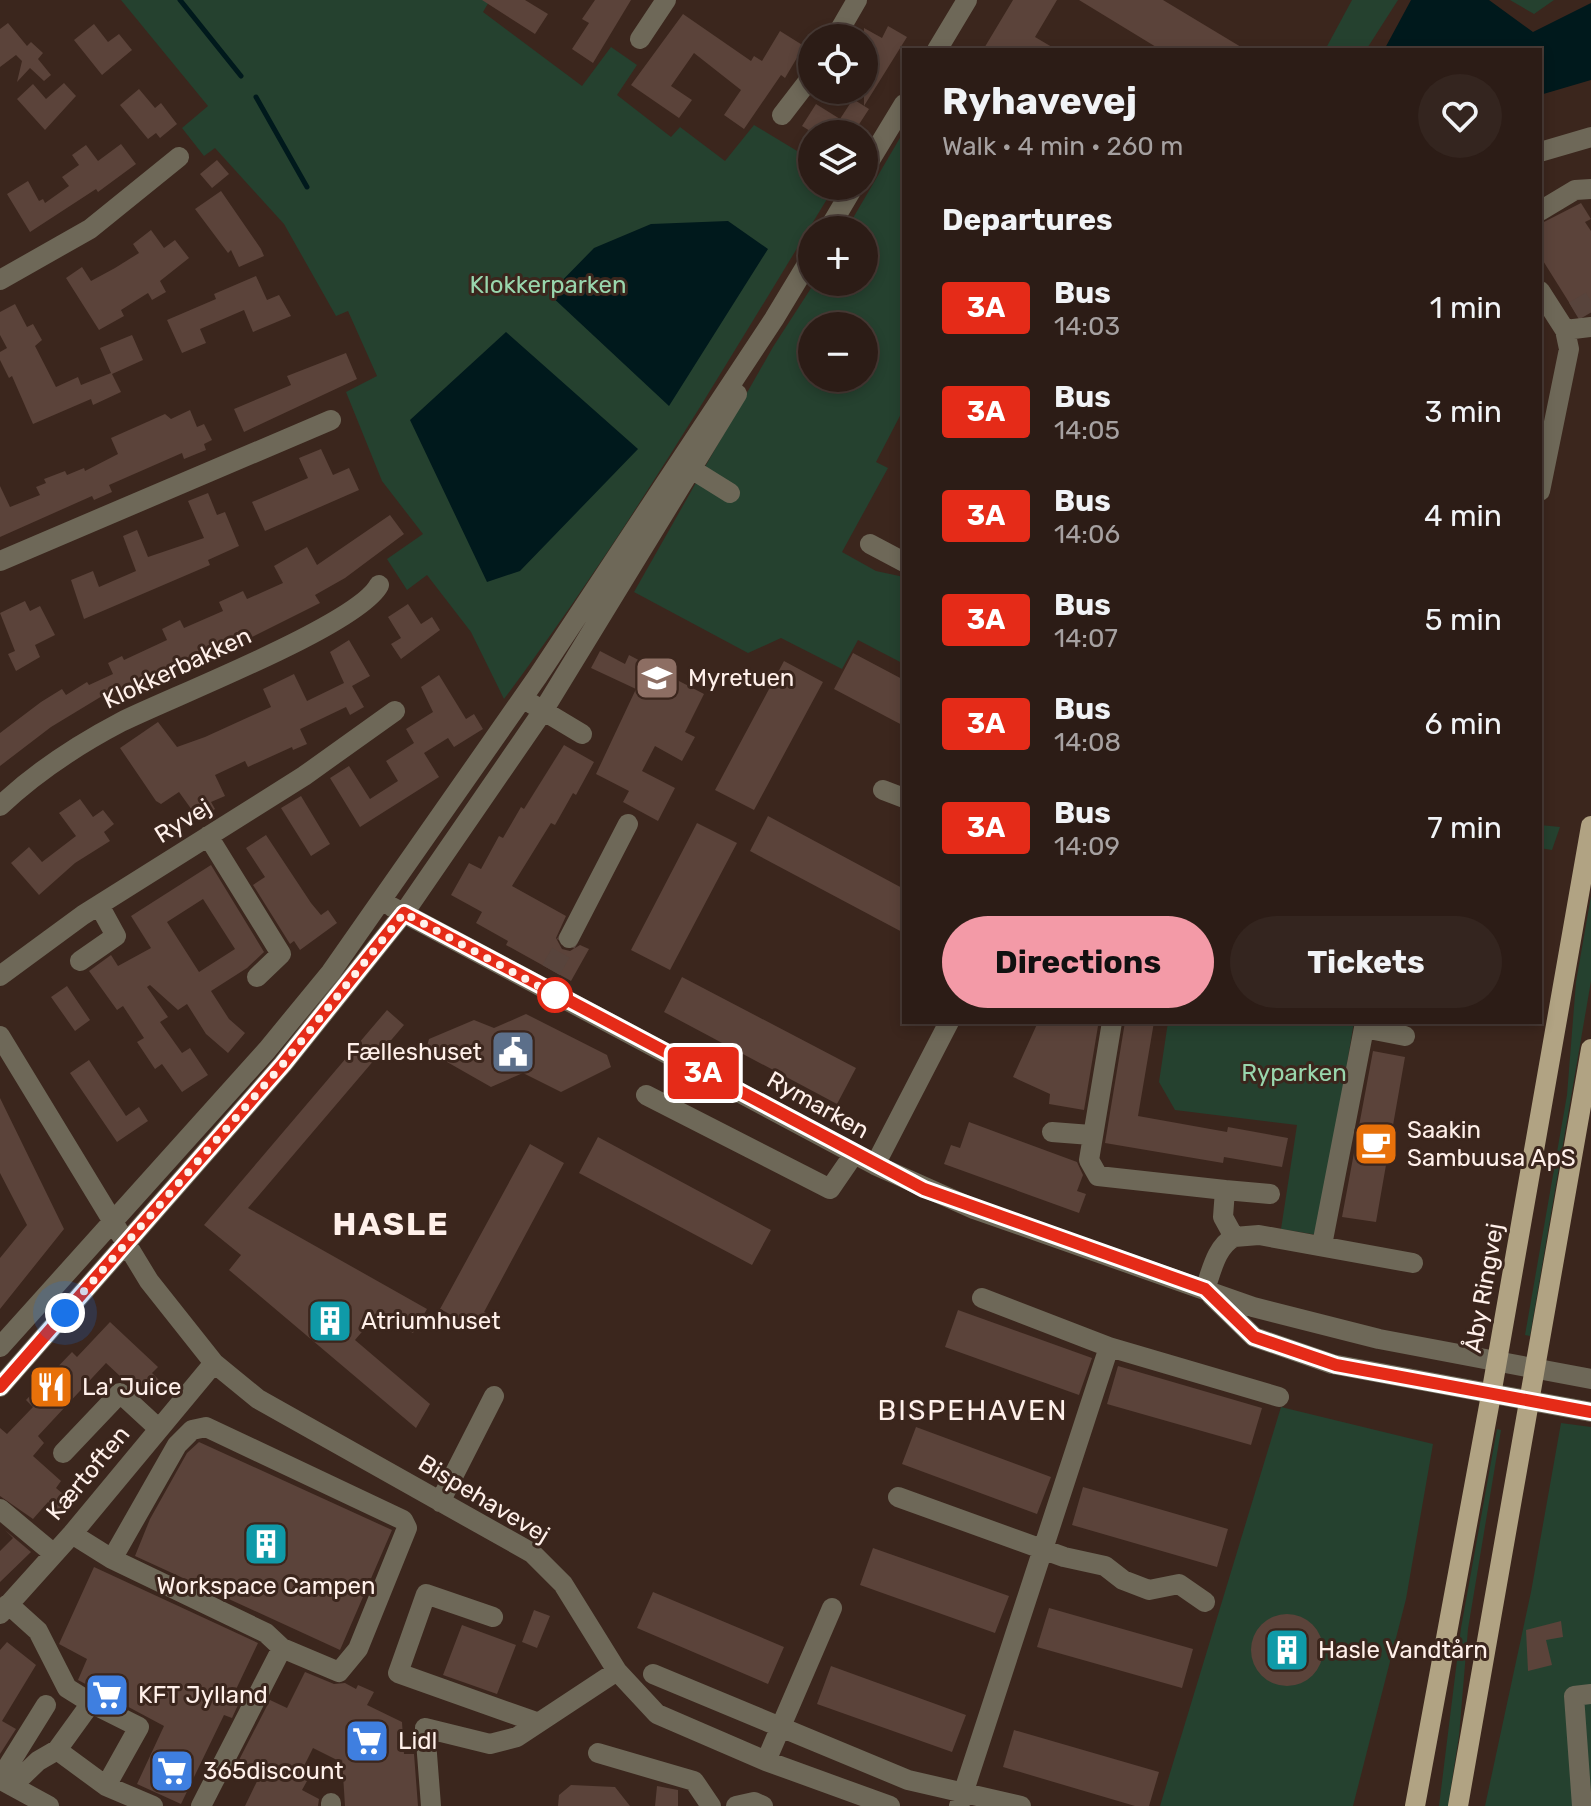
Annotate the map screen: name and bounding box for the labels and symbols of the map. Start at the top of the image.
park label: Klokkerparken [469,271,627,299]
street label: Klokkerbakken [98,621,256,715]
school or university icon: Myretuen [633,654,681,702]
place label: Myretuen [688,664,794,692]
street label: Ryvej [150,793,216,849]
unlabelled marker [538,978,572,1012]
public building icon: Fælleshuset [489,1028,537,1076]
place label: Fælleshuset [346,1038,482,1066]
line badge: 3A [667,1047,739,1099]
park label: Ryparken [1241,1059,1347,1087]
street label: Rymarken [762,1065,874,1145]
place label: Saakin Sambuusa ApS [1407,1116,1576,1172]
cafe icon: Saakin Sambuusa ApS [1352,1120,1400,1168]
district label: HASLE [332,1205,450,1243]
street label: Åby Ringvej [1459,1221,1509,1355]
your location [45,1293,85,1333]
building icon: Atriumhuset [306,1297,354,1345]
place label: Atriumhuset [361,1307,501,1335]
restaurant icon: La' Juice [27,1363,75,1411]
place label: La' Juice [82,1373,181,1401]
district label: BISPEHAVEN [878,1394,1068,1427]
street label: Kærtoften [41,1420,135,1526]
street label: Bispehavevej [413,1449,555,1549]
building icon: Workspace Campen [242,1520,290,1568]
place label: Workspace Campen [157,1572,376,1600]
building icon: Hasle Vandtårn [1263,1626,1311,1674]
place label: Hasle Vandtårn [1318,1636,1488,1664]
supermarket icon: KFT Jylland [83,1671,131,1719]
place label: KFT Jylland [138,1681,268,1709]
supermarket icon: Lidl [343,1717,391,1765]
place label: Lidl [398,1727,437,1755]
supermarket icon: 365discount [148,1747,196,1795]
place label: 365discount [203,1757,344,1785]

